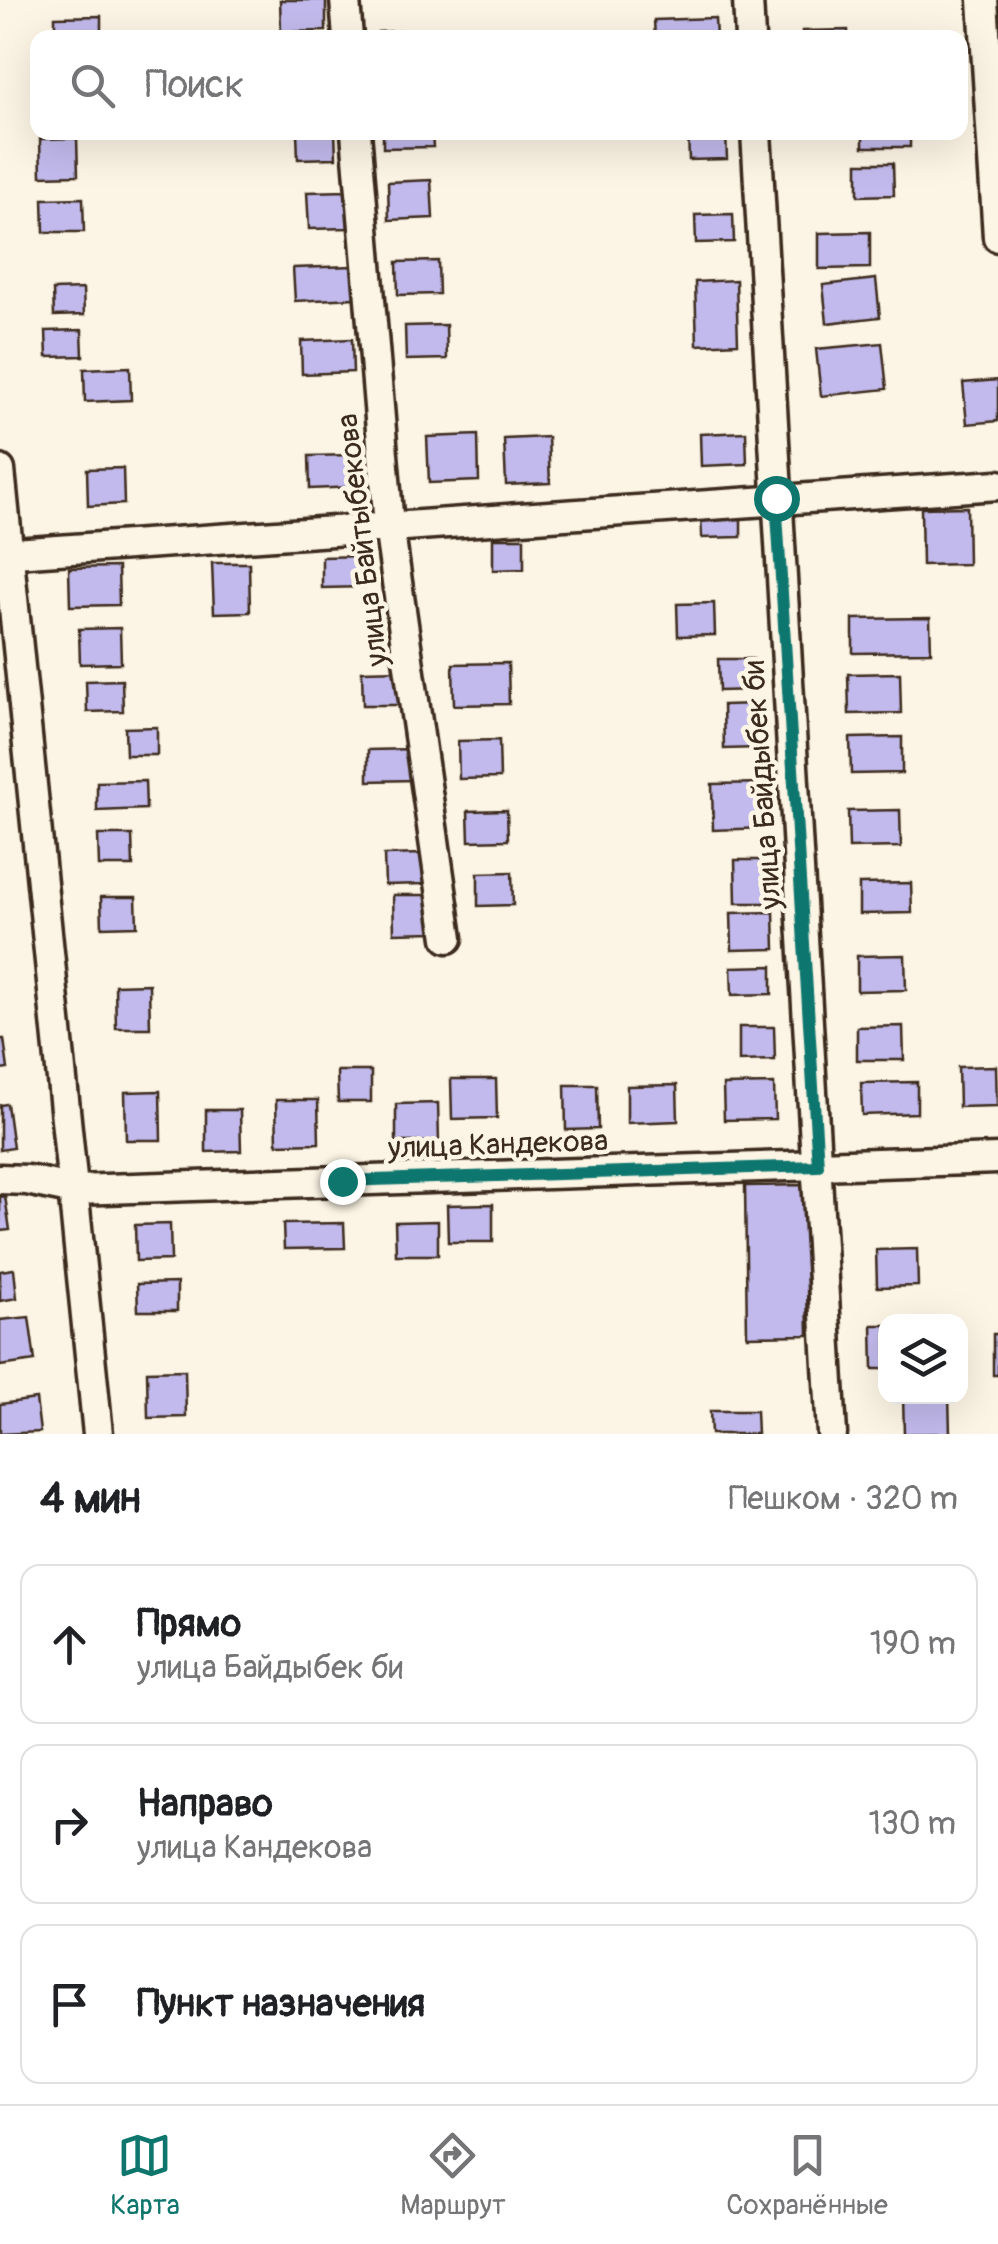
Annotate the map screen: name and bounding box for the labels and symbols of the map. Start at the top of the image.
street label: улица Байтыбекова [329,412,396,669]
route start [754,476,800,522]
street label: улица Байдыбек би [735,659,790,912]
street label: улица Кандекова [386,1122,609,1167]
route end [320,1159,366,1205]

